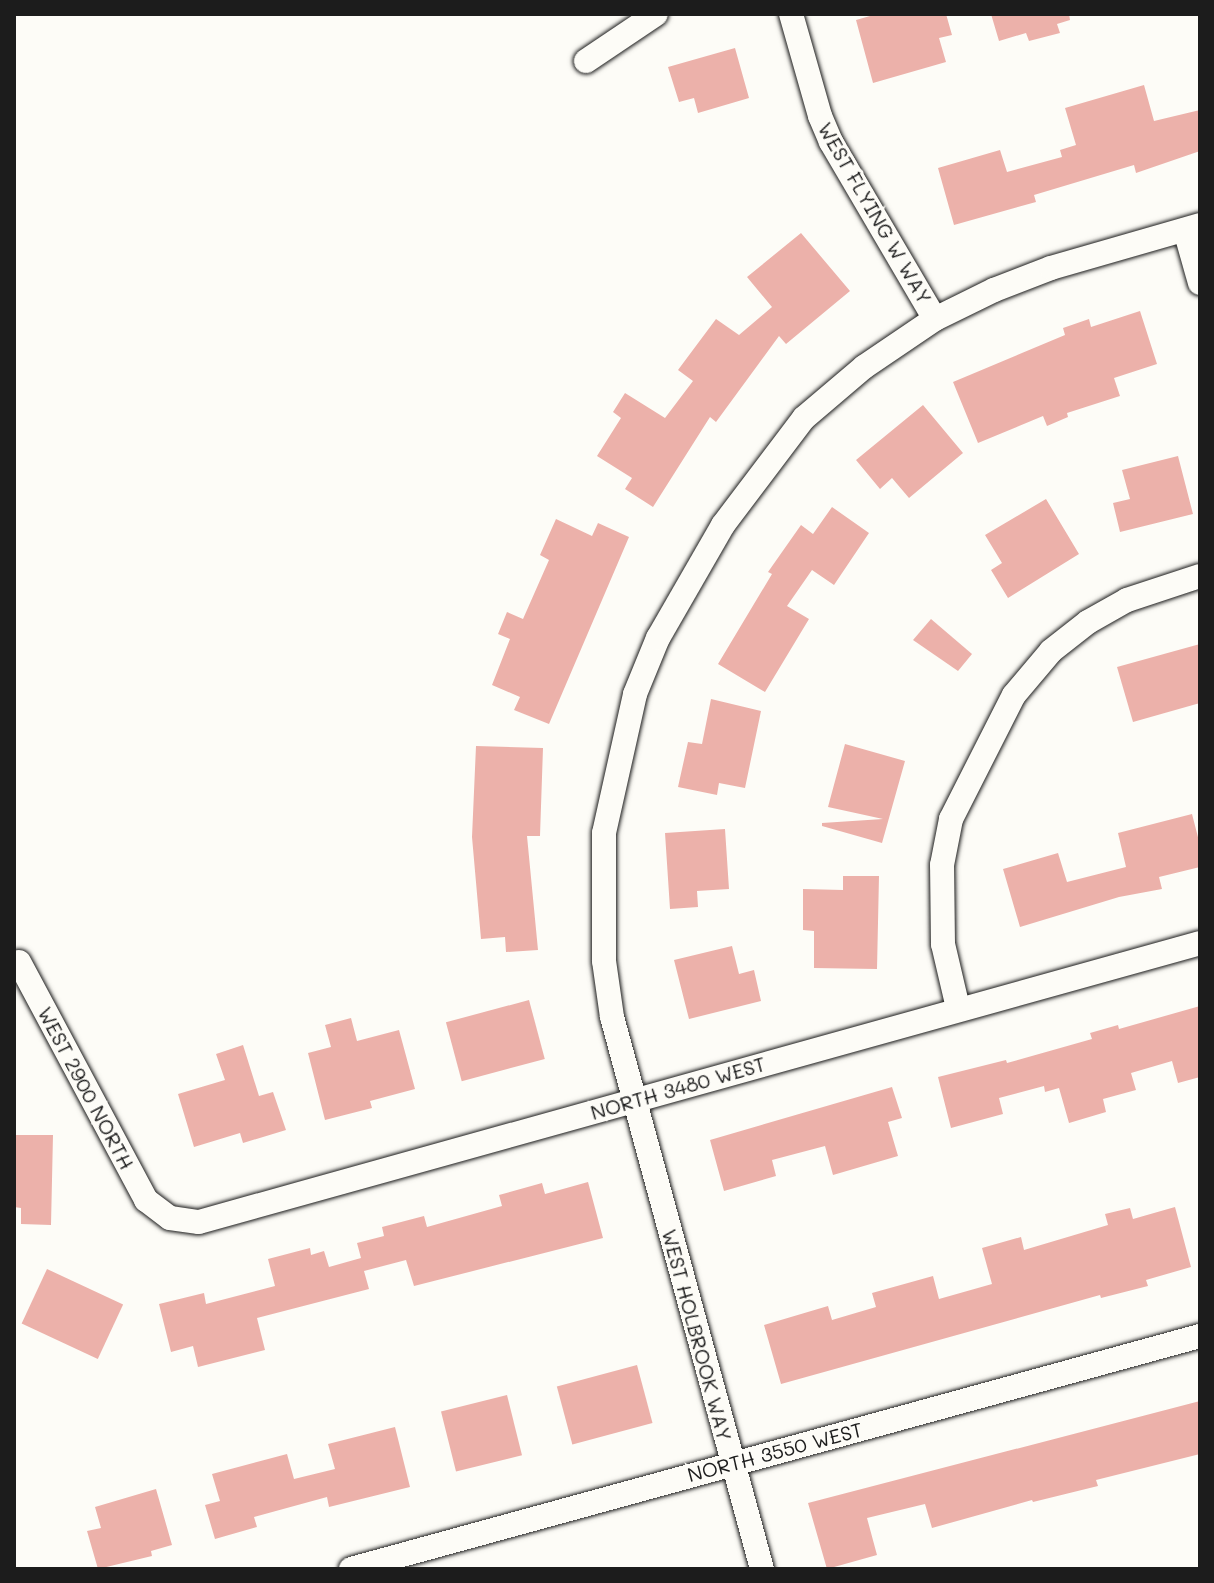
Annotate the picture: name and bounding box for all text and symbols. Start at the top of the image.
street label: WEST FLYING W WAY [813,118,937,308]
street label: WEST 2900 NORTH [33,1003,139,1173]
street label: NORTH 3480 WEST [588,1052,768,1124]
street label: WEST HOLBROOK WAY [657,1226,737,1444]
street label: NORTH 3550 WEST [685,1417,865,1487]

